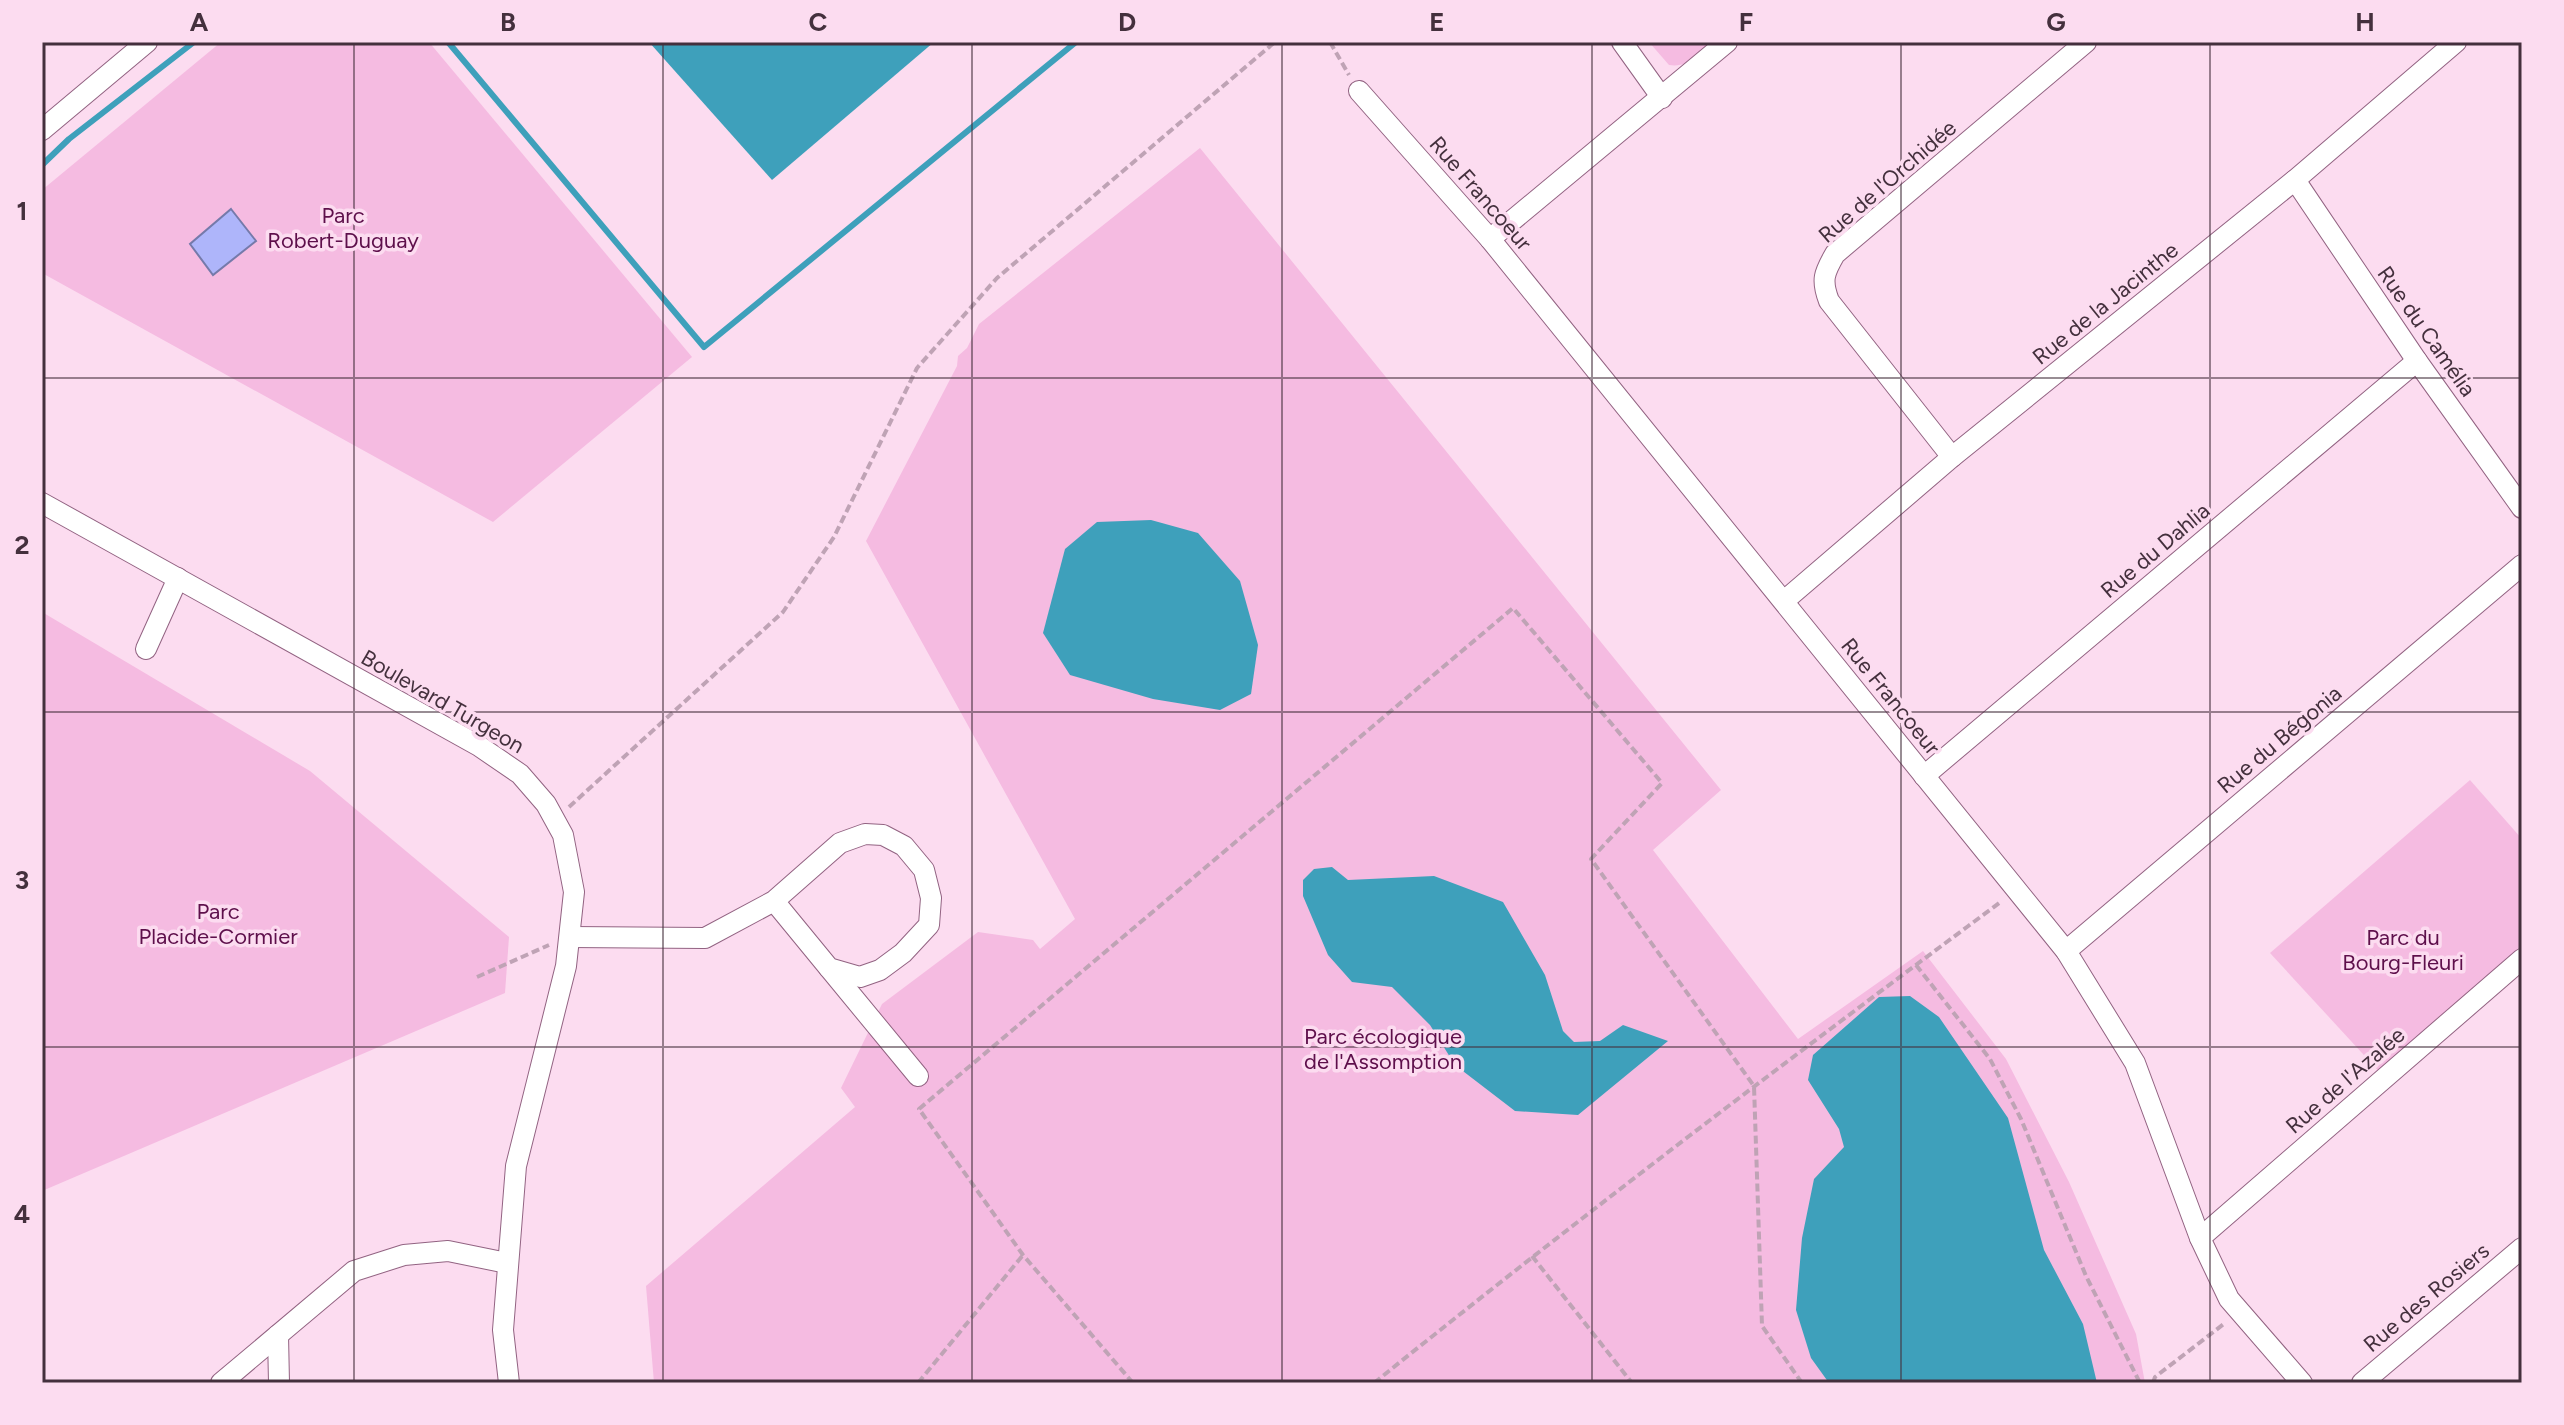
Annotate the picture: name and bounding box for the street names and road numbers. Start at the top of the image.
street label: Rue de l'Orchidée [1813,114,1962,249]
street label: Rue Francoeur [1424,131,1538,256]
street label: Rue de la Jacinthe [2027,236,2184,370]
street label: Rue du Camélia [2372,261,2482,402]
street label: Rue du Dahlia [2095,497,2215,604]
street label: Rue Francoeur [1835,632,1946,761]
street label: Boulevard Turgeon [356,644,529,759]
street label: Rue du Bégonia [2212,680,2347,799]
street label: Rue de l'Azalée [2280,1021,2410,1139]
street label: Rue des Rosiers [2358,1237,2495,1358]

